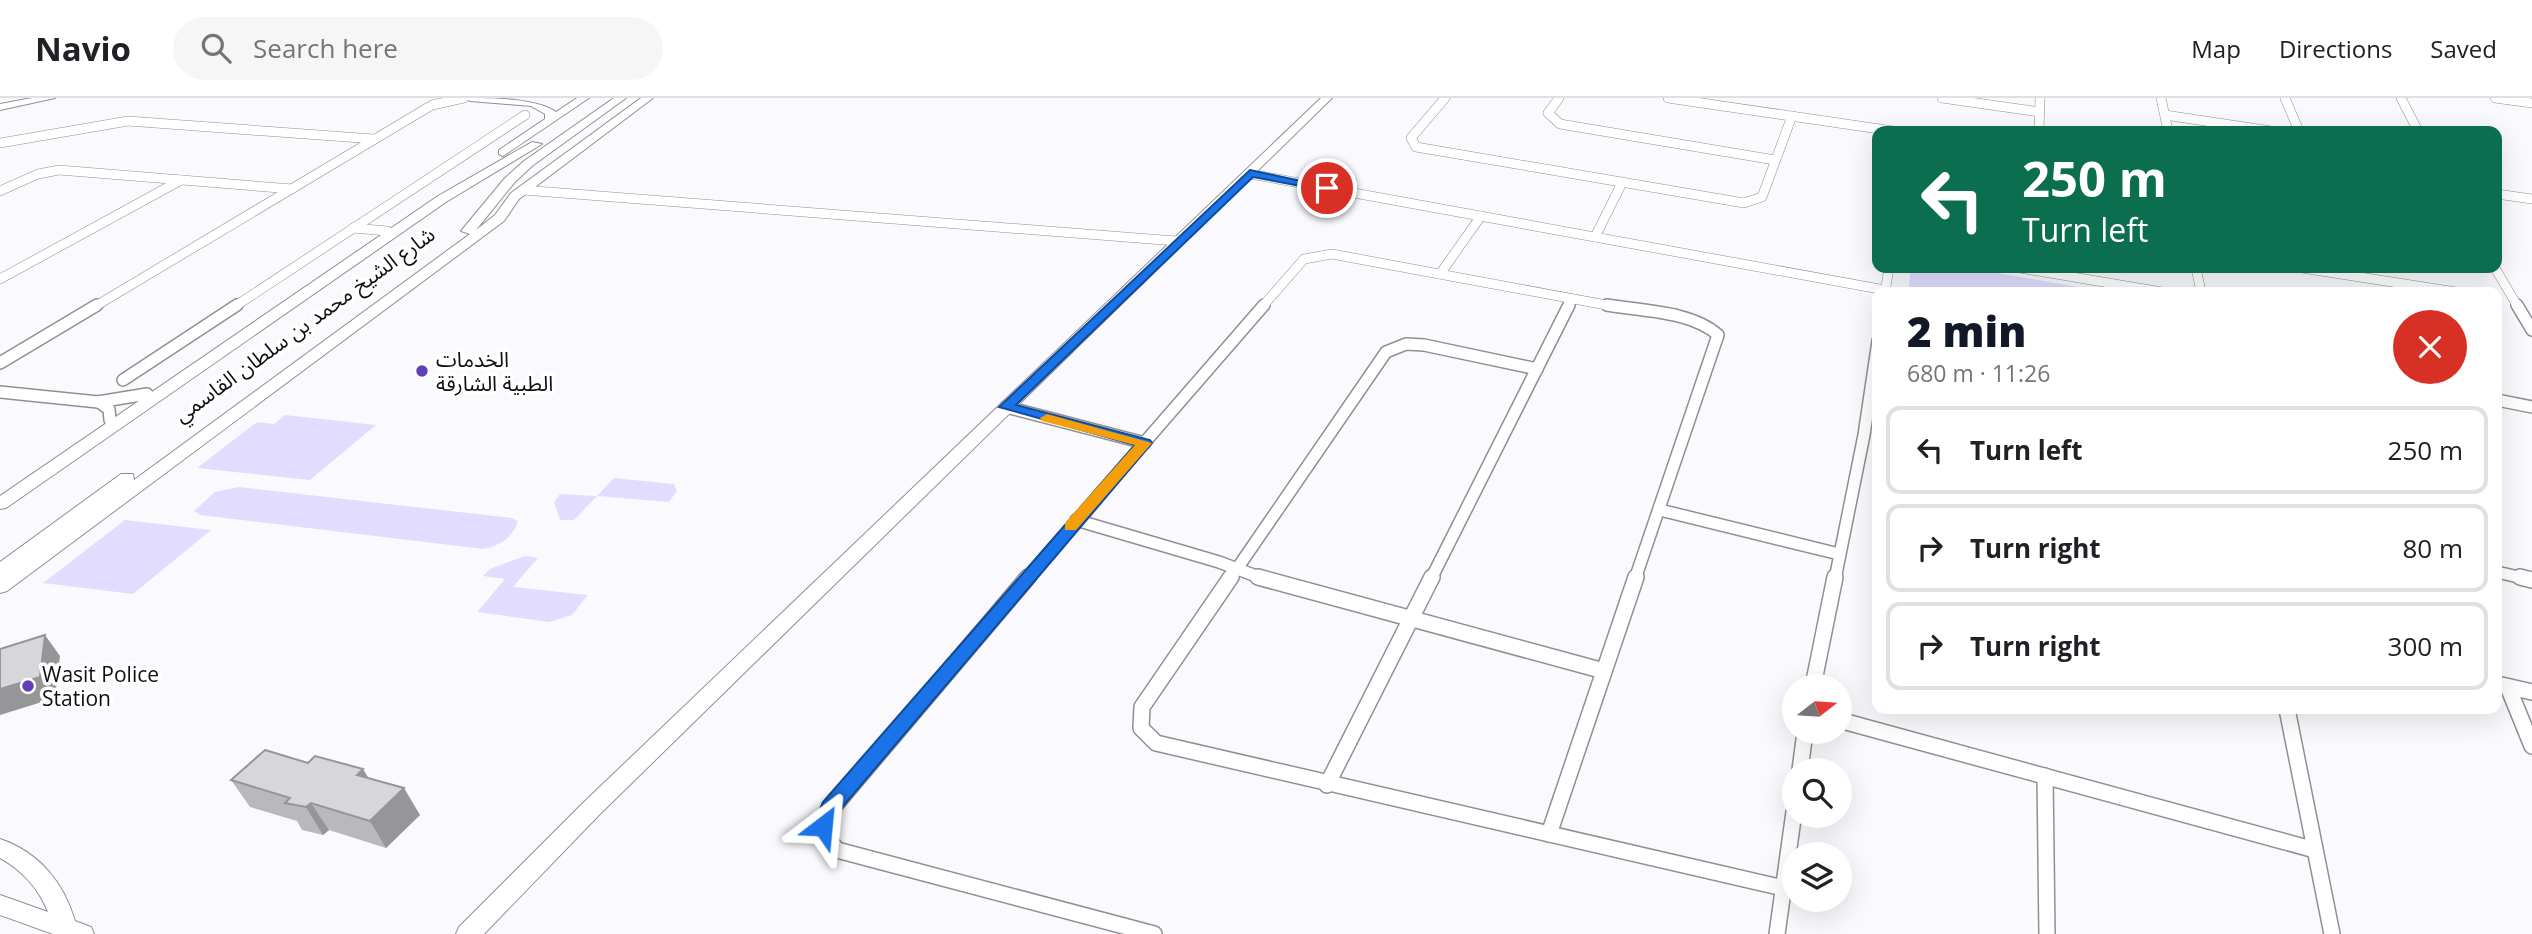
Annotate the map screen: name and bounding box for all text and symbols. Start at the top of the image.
search box [173,17,663,80]
text: Navio [35,26,131,71]
icon: search [197,29,235,67]
text: Search here [253,30,398,66]
text: Map [2191,32,2241,65]
text: Directions [2279,32,2392,65]
text: Saved [2430,32,2497,65]
text: 250 m [2022,145,2167,211]
icon: left [1907,154,1998,245]
pin [1297,158,1357,218]
icon: arrive [1308,169,1346,207]
text: Turn left [2022,208,2148,251]
street label: شارع الشيخ محمد بن سلطان القاسمي [168,220,442,430]
text: 2 min [1907,302,2026,359]
button: close [2393,310,2467,384]
place label: الخدمات الطبية الشارقة [436,345,553,397]
text: 680 m · 11:26 [1907,357,2050,389]
marker: الخدمات الطبية الشارقة [414,363,430,379]
icon: left [1911,431,1949,469]
text: Turn left [1970,432,2082,468]
text: 250 m [2388,432,2463,468]
icon: right [1911,529,1949,567]
text: Turn right [1970,530,2101,566]
text: 80 m [2402,530,2463,566]
icon: right [1911,627,1949,665]
text: Turn right [1970,628,2101,664]
text: 300 m [2388,628,2463,664]
place label: Wasit Police Station [42,660,159,712]
north arrow [1782,674,1852,744]
map controls [1782,674,1852,912]
marker: Wasit Police Station [20,678,36,694]
button: search [1782,758,1852,828]
position arrow [786,789,860,863]
button: layers [1782,842,1852,912]

